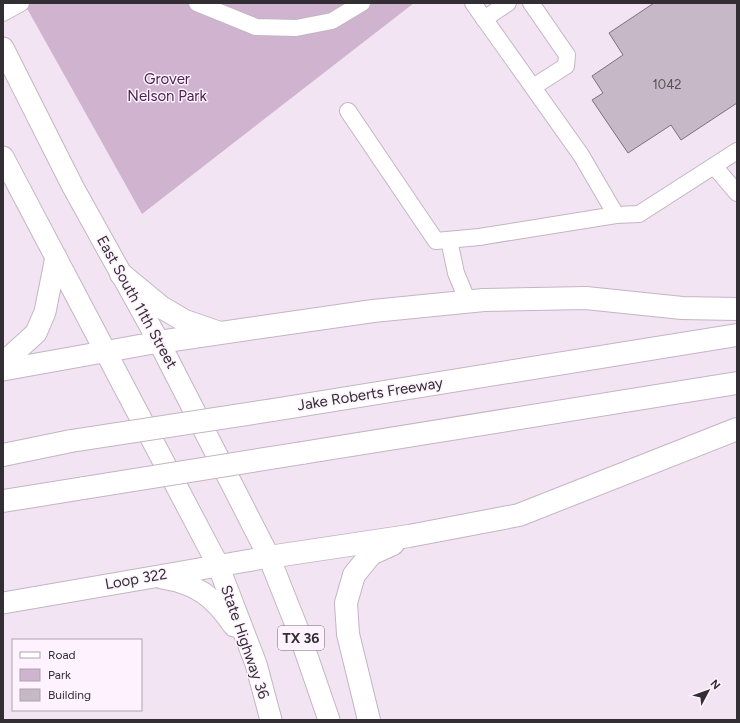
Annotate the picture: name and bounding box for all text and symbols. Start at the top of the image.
park label: Grover Nelson Park [127,70,207,105]
house number: 1042 [652,77,682,92]
street label: East South 11th Street [93,232,181,372]
street label: Jake Roberts Freeway [296,374,444,414]
street label: Loop 322 [104,565,168,593]
street label: State Highway 36 [217,583,273,702]
road number: TX 36 [278,626,324,650]
legend [12,639,142,711]
text: Road [48,648,76,662]
text: Park [48,668,71,682]
north arrow [688,671,728,711]
text: N [707,677,723,692]
text: Building [48,688,91,702]

